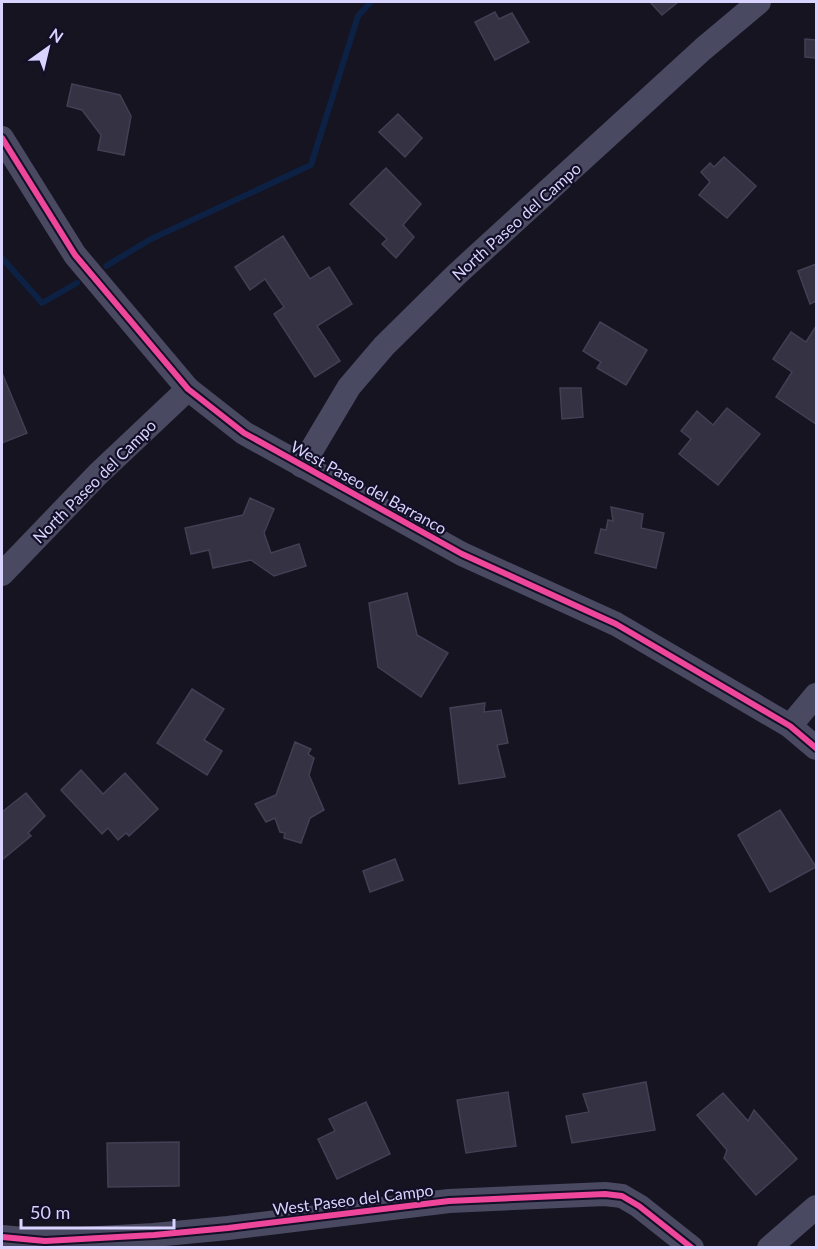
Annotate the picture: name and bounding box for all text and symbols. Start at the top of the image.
north arrow [18,18,78,78]
text: N [46,24,67,46]
street label: North Paseo del Campo [448,158,584,284]
street label: North Paseo del Campo [28,415,160,547]
street label: West Paseo del Barranco [288,436,450,538]
street label: West Paseo del Campo [272,1180,434,1218]
scale bar [21,1192,174,1230]
text: 50 m [30,1201,70,1223]

